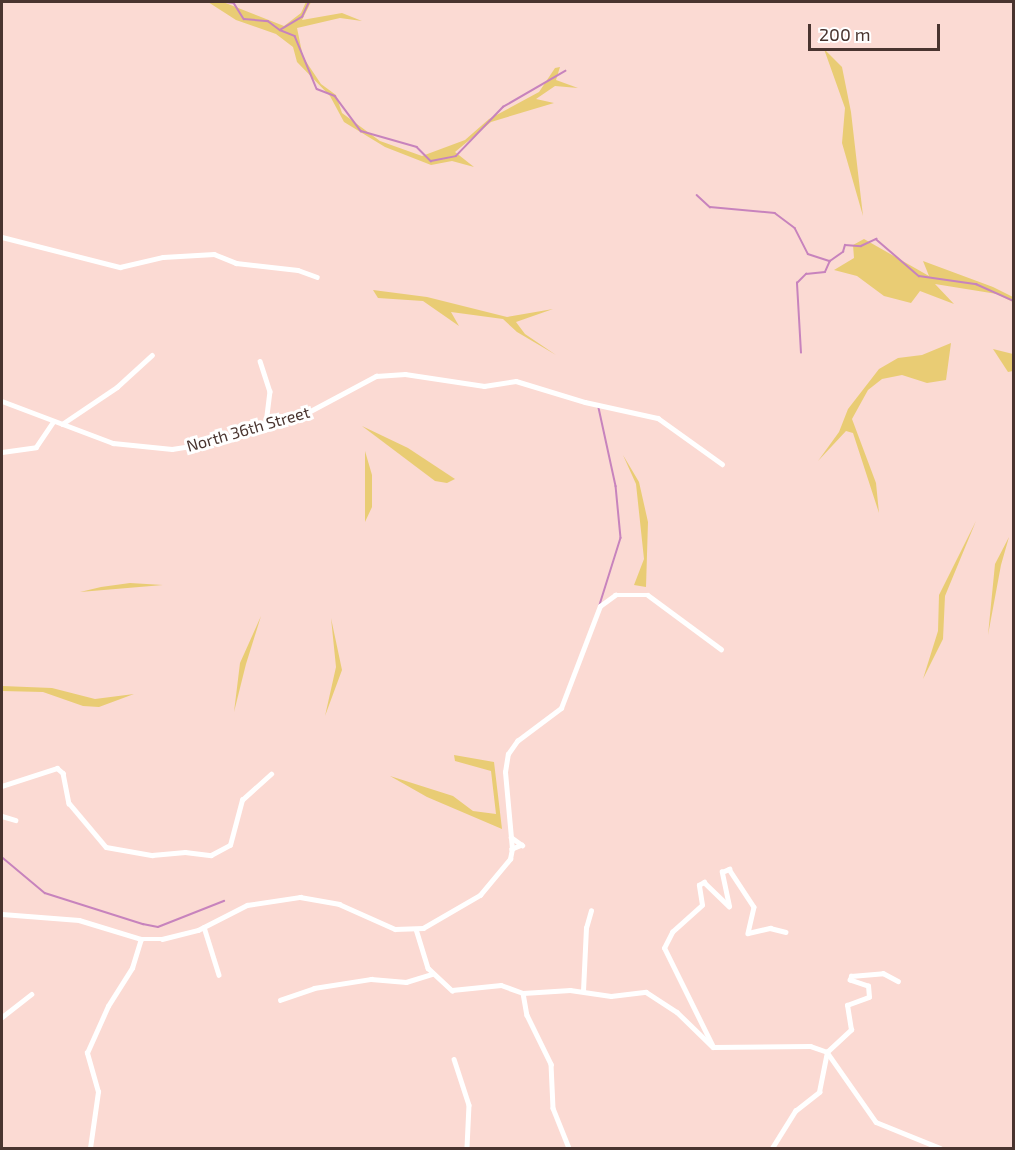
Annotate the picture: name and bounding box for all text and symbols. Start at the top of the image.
scale bar [811,12,943,50]
text: 200 m [819,23,871,45]
street label: North 36th Street [184,402,312,456]

